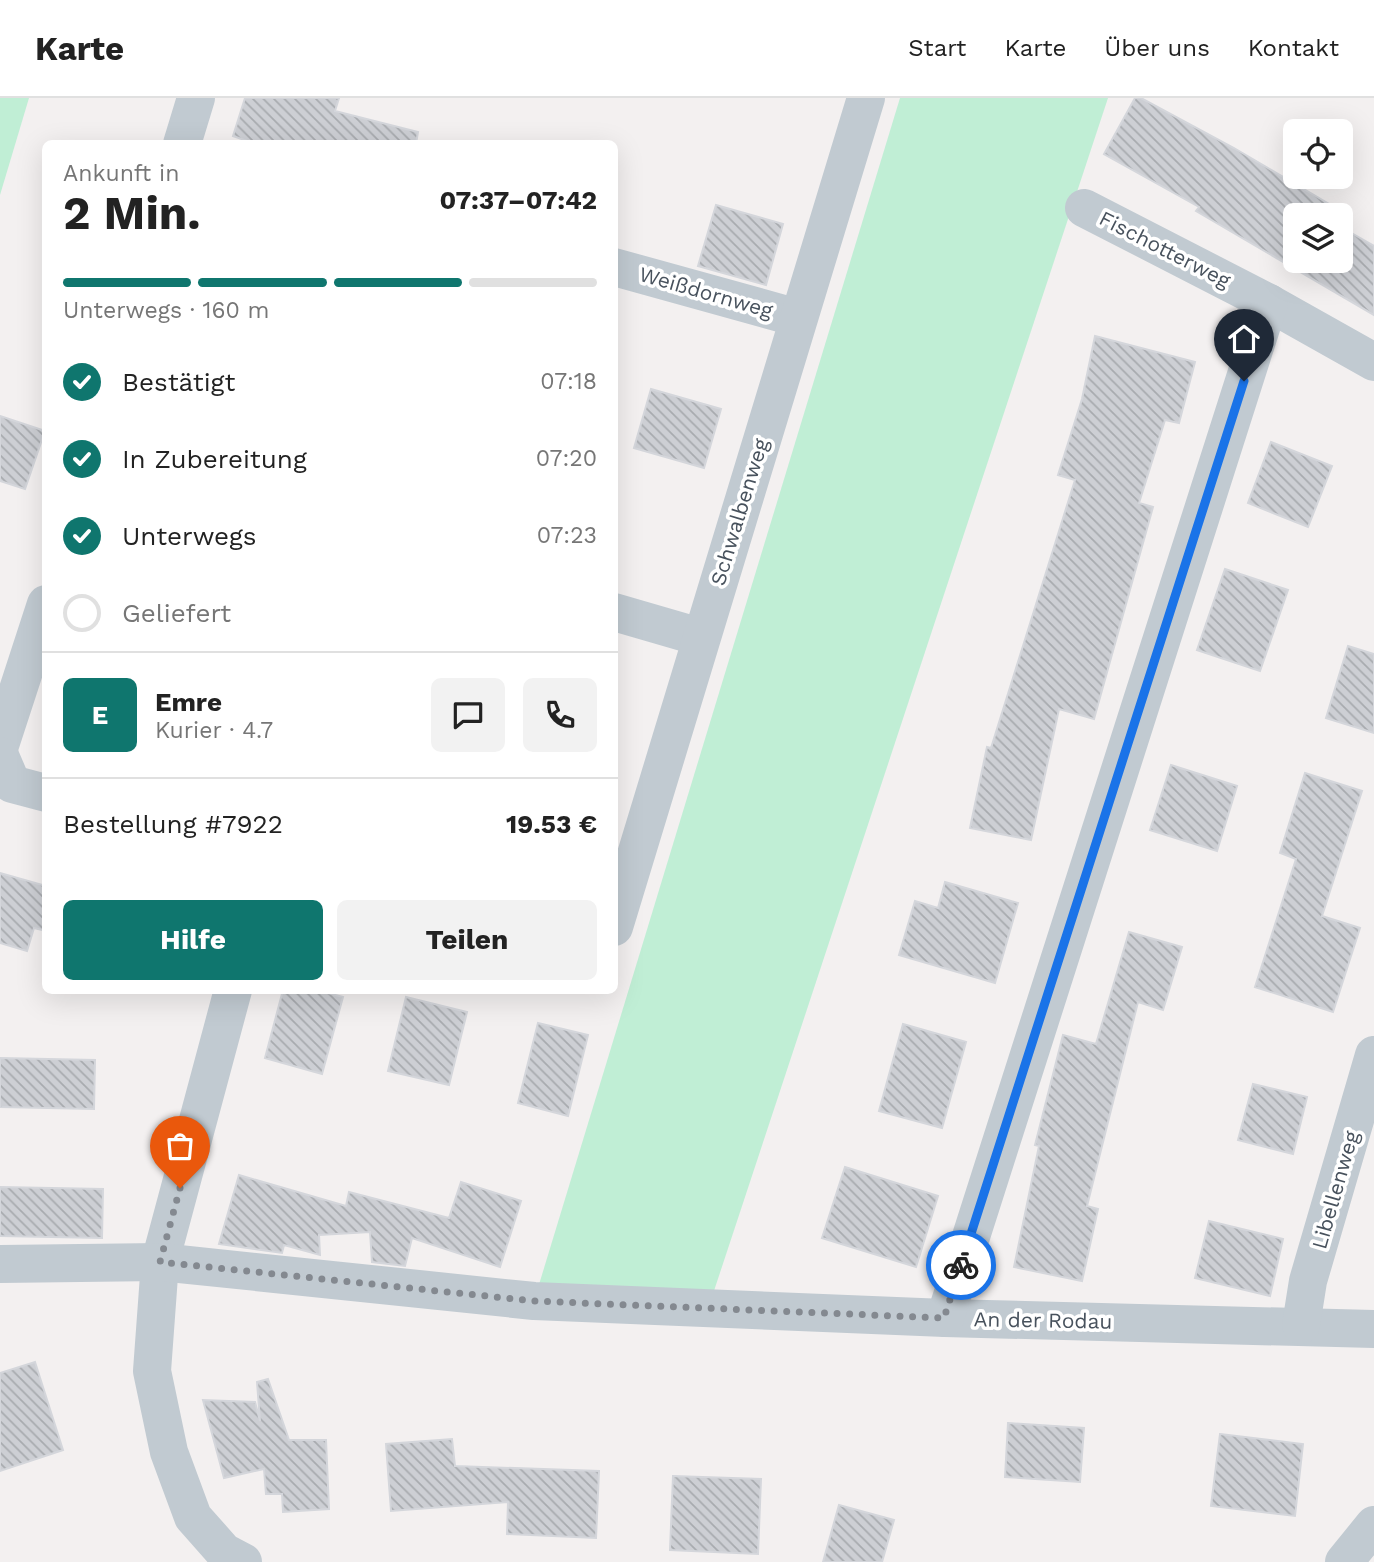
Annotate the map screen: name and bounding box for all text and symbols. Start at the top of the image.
text: Karte [35,29,124,68]
text: Start [908,34,966,62]
text: Karte [1004,34,1066,62]
text: Über uns [1104,34,1210,62]
text: Kontakt [1248,34,1339,62]
map controls [1283,119,1353,273]
button: locate [1283,119,1353,189]
text: Ankunft in [63,160,179,187]
text: 07:37–07:42 [440,185,597,215]
text: 2 Min. [63,186,201,240]
button: layers [1283,203,1353,273]
street label: Fischotterweg [1095,205,1236,293]
street label: Weißdornweg [636,261,776,323]
text: Unterwegs · 160 m [63,297,269,324]
pin [1214,309,1274,381]
icon: home [1225,320,1263,358]
icon: check [63,363,101,401]
text: Bestätigt [122,367,235,397]
text: 07:18 [540,368,597,395]
street label: Schwalbenweg [705,435,773,588]
icon: check [63,440,101,478]
text: In Zubereitung [122,444,307,474]
text: 07:20 [536,445,597,472]
icon: check [63,517,101,555]
text: Unterwegs [122,521,257,551]
text: 07:23 [537,522,597,549]
text: Geliefert [122,598,231,628]
button: chat [431,678,505,752]
button: phone [523,678,597,752]
text: Emre [155,687,222,717]
text: E [92,700,108,730]
text: Kurier · 4.7 [155,717,273,744]
text: Bestellung #7922 [63,809,283,839]
text: 19.53 € [506,809,597,839]
button: Hilfe [63,900,323,980]
button: Teilen [337,900,597,980]
pin [150,1116,210,1188]
icon: bag [161,1127,199,1165]
street label: Libellenweg [1306,1127,1364,1252]
courier [926,1230,996,1300]
icon: bike [942,1246,980,1284]
street label: An der Rodau [973,1306,1113,1334]

